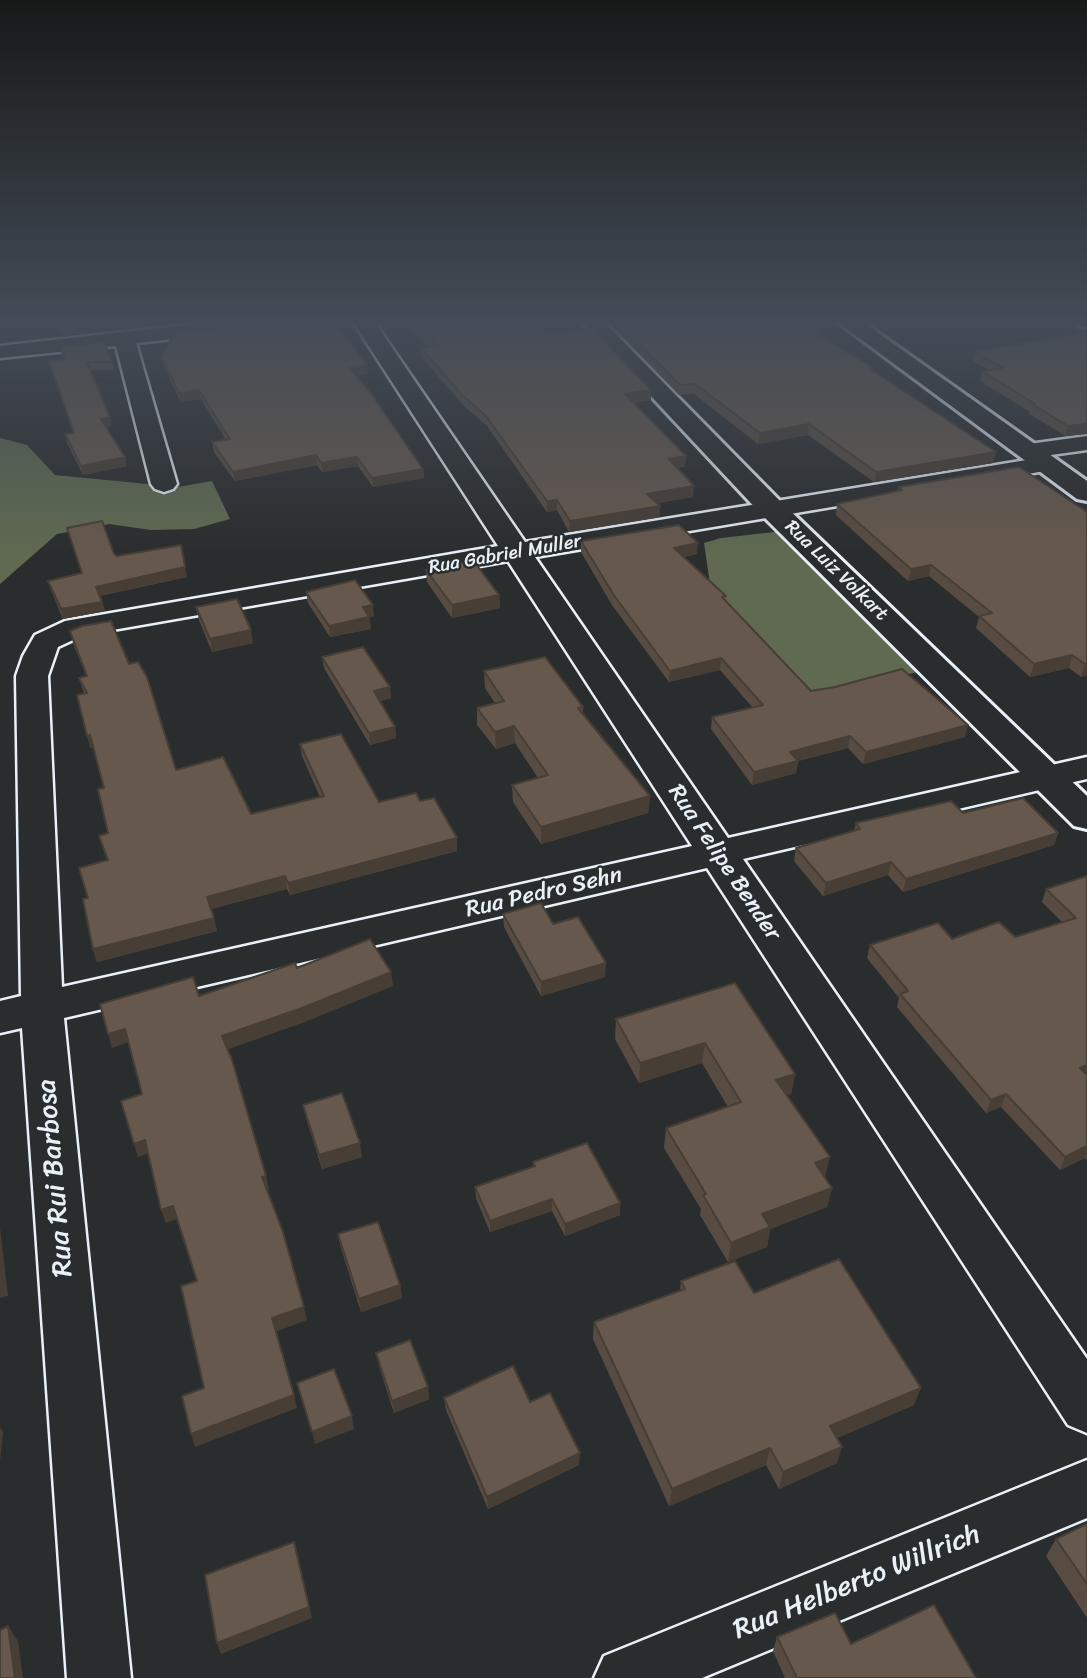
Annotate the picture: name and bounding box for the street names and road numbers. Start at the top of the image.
street label: Rua Luiz Volkart [780,516,892,626]
street label: Rua Gabriel Muller [427,530,583,580]
street label: Rua Felipe Bender [662,780,786,946]
street label: Rua Pedro Sehn [463,862,625,924]
street label: Rua Rui Barbosa [31,1078,81,1278]
street label: Rua Helberto Willrich [729,1518,985,1648]

